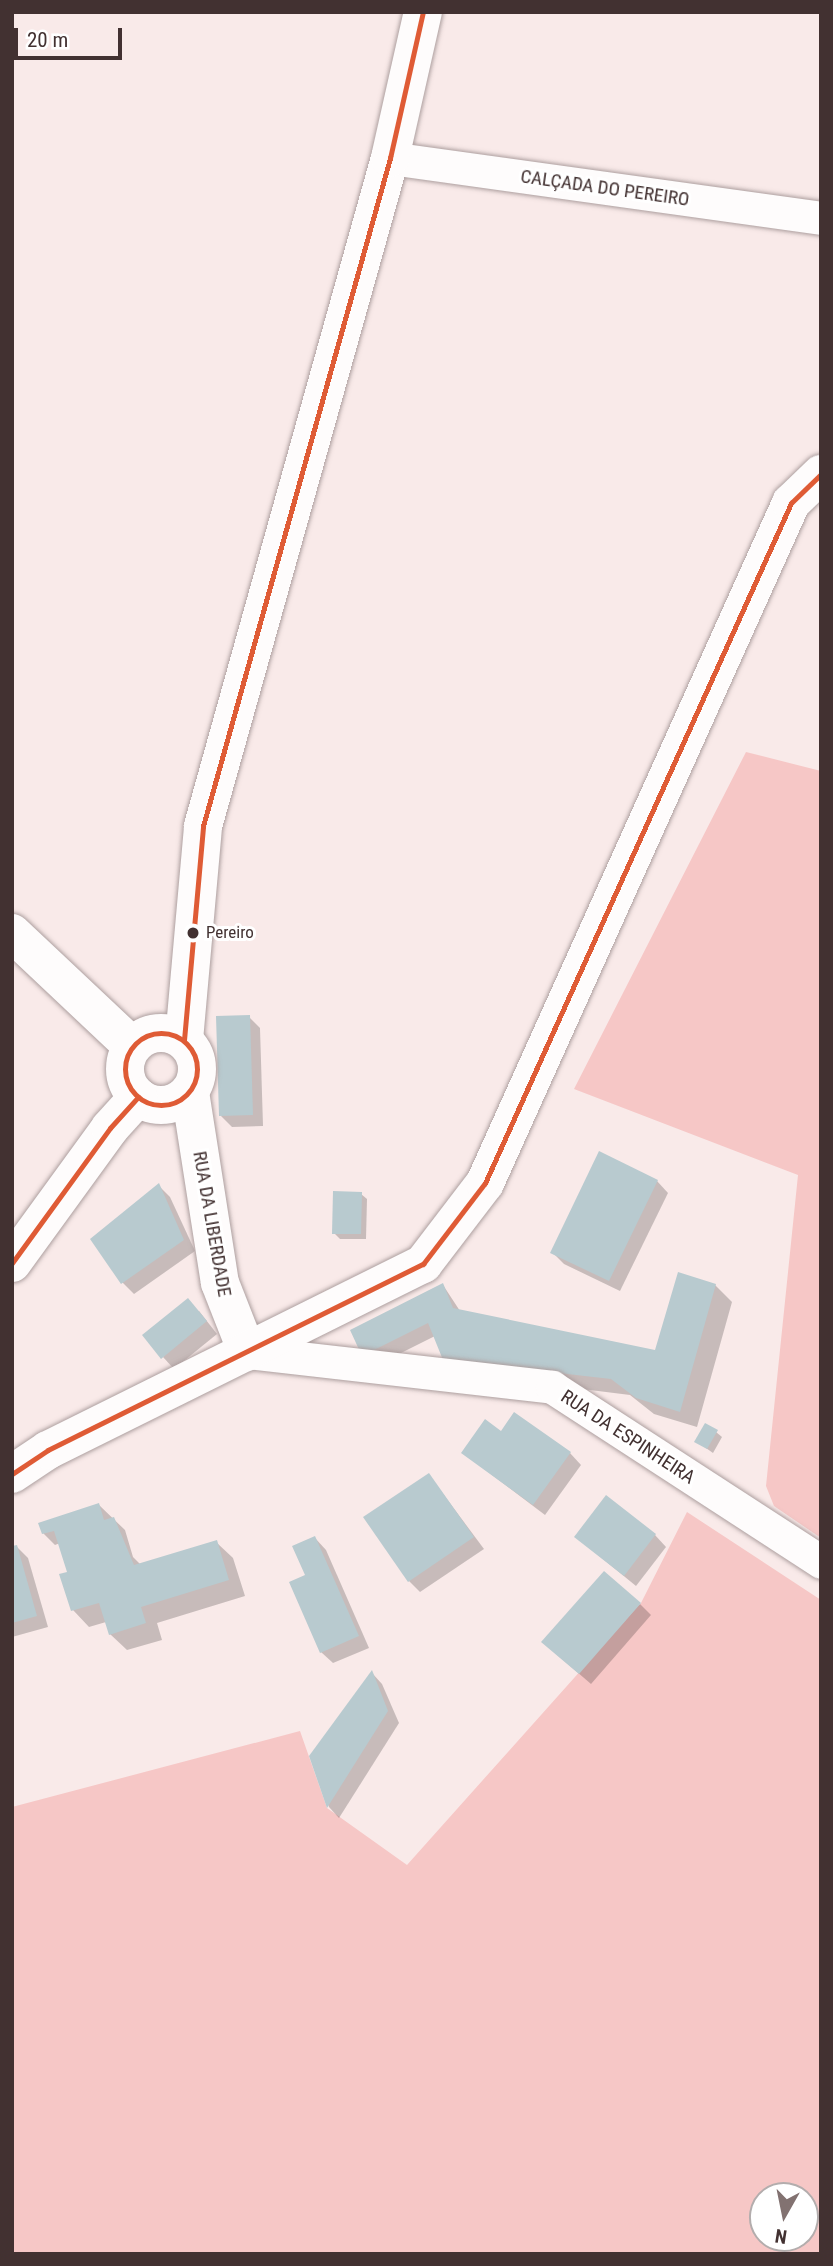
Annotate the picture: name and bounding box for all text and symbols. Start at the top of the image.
scale bar [18,14,126,58]
text: 20 m [27,28,68,52]
street label: CALÇADA DO PEREIRO [519,165,691,211]
place label: Pereiro [206,923,254,943]
marker: Pereiro [186,926,200,940]
street label: RUA DA LIBERDADE [188,1149,236,1299]
street label: RUA DA ESPINHEIRA [557,1385,699,1489]
north arrow [749,2182,819,2252]
text: N [773,2224,789,2249]

